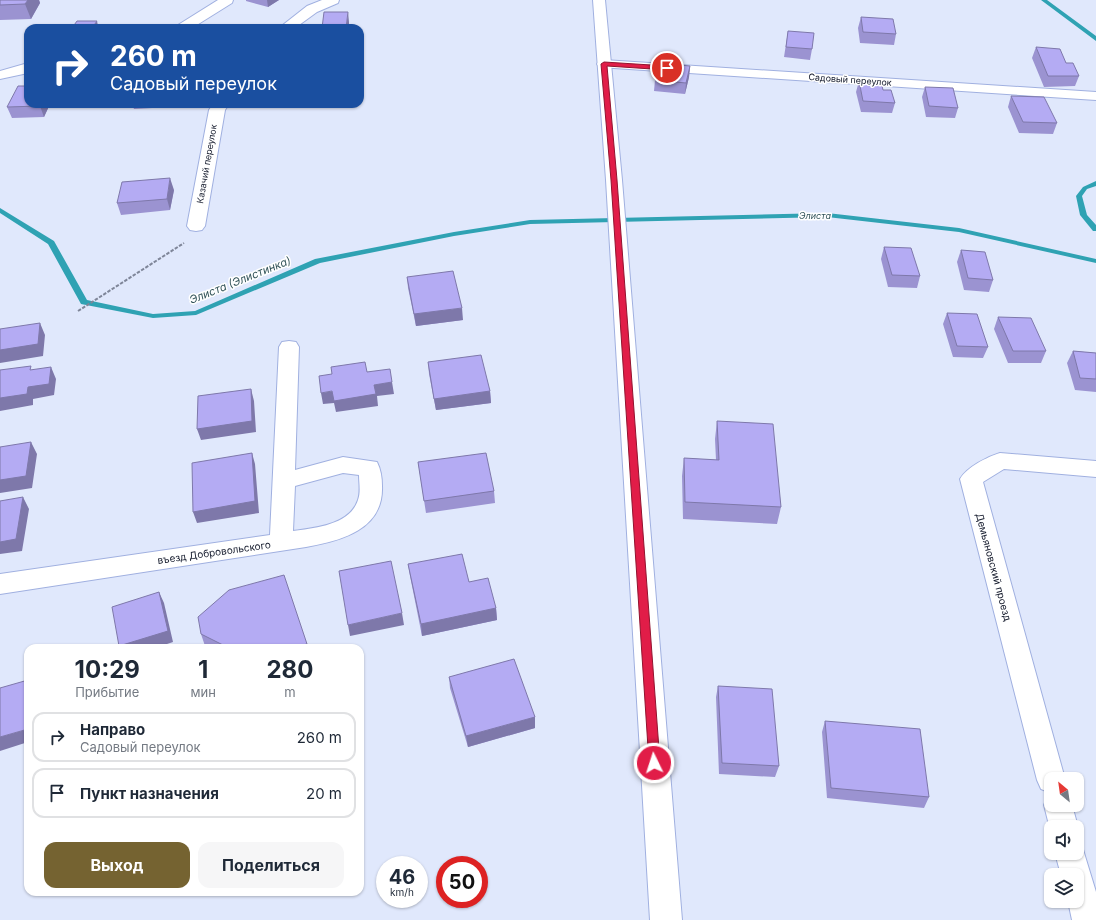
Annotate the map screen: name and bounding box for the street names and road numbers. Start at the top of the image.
street label: Садовый переулок [808,71,892,88]
street label: Казачий переулок [194,123,219,204]
street label: Демьяновский проезд [974,512,1014,622]
street label: въезд Добровольского [157,538,271,566]

